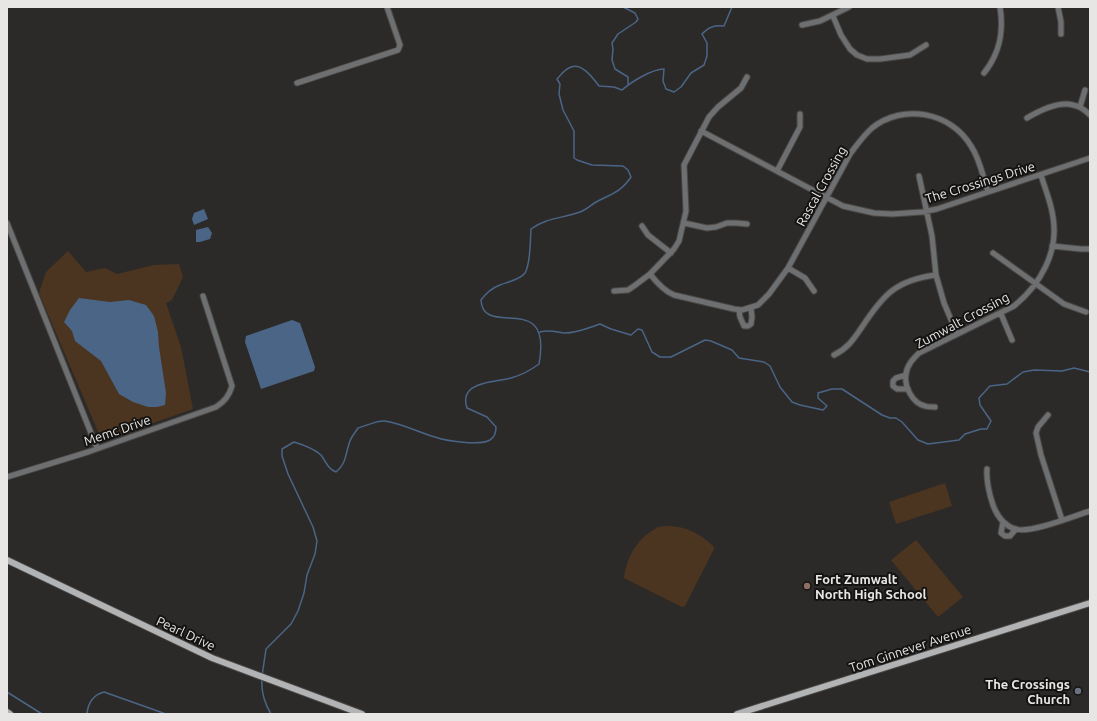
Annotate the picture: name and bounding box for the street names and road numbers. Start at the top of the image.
street label: Rascal Crossing [793,144,849,228]
street label: The Crossings Drive [923,159,1037,205]
street label: Zumwalt Crossing [913,289,1011,351]
street label: Memc Drive [82,412,152,448]
street label: Pearl Drive [154,613,218,653]
street label: Tom Ginnever Avenue [847,622,973,674]

